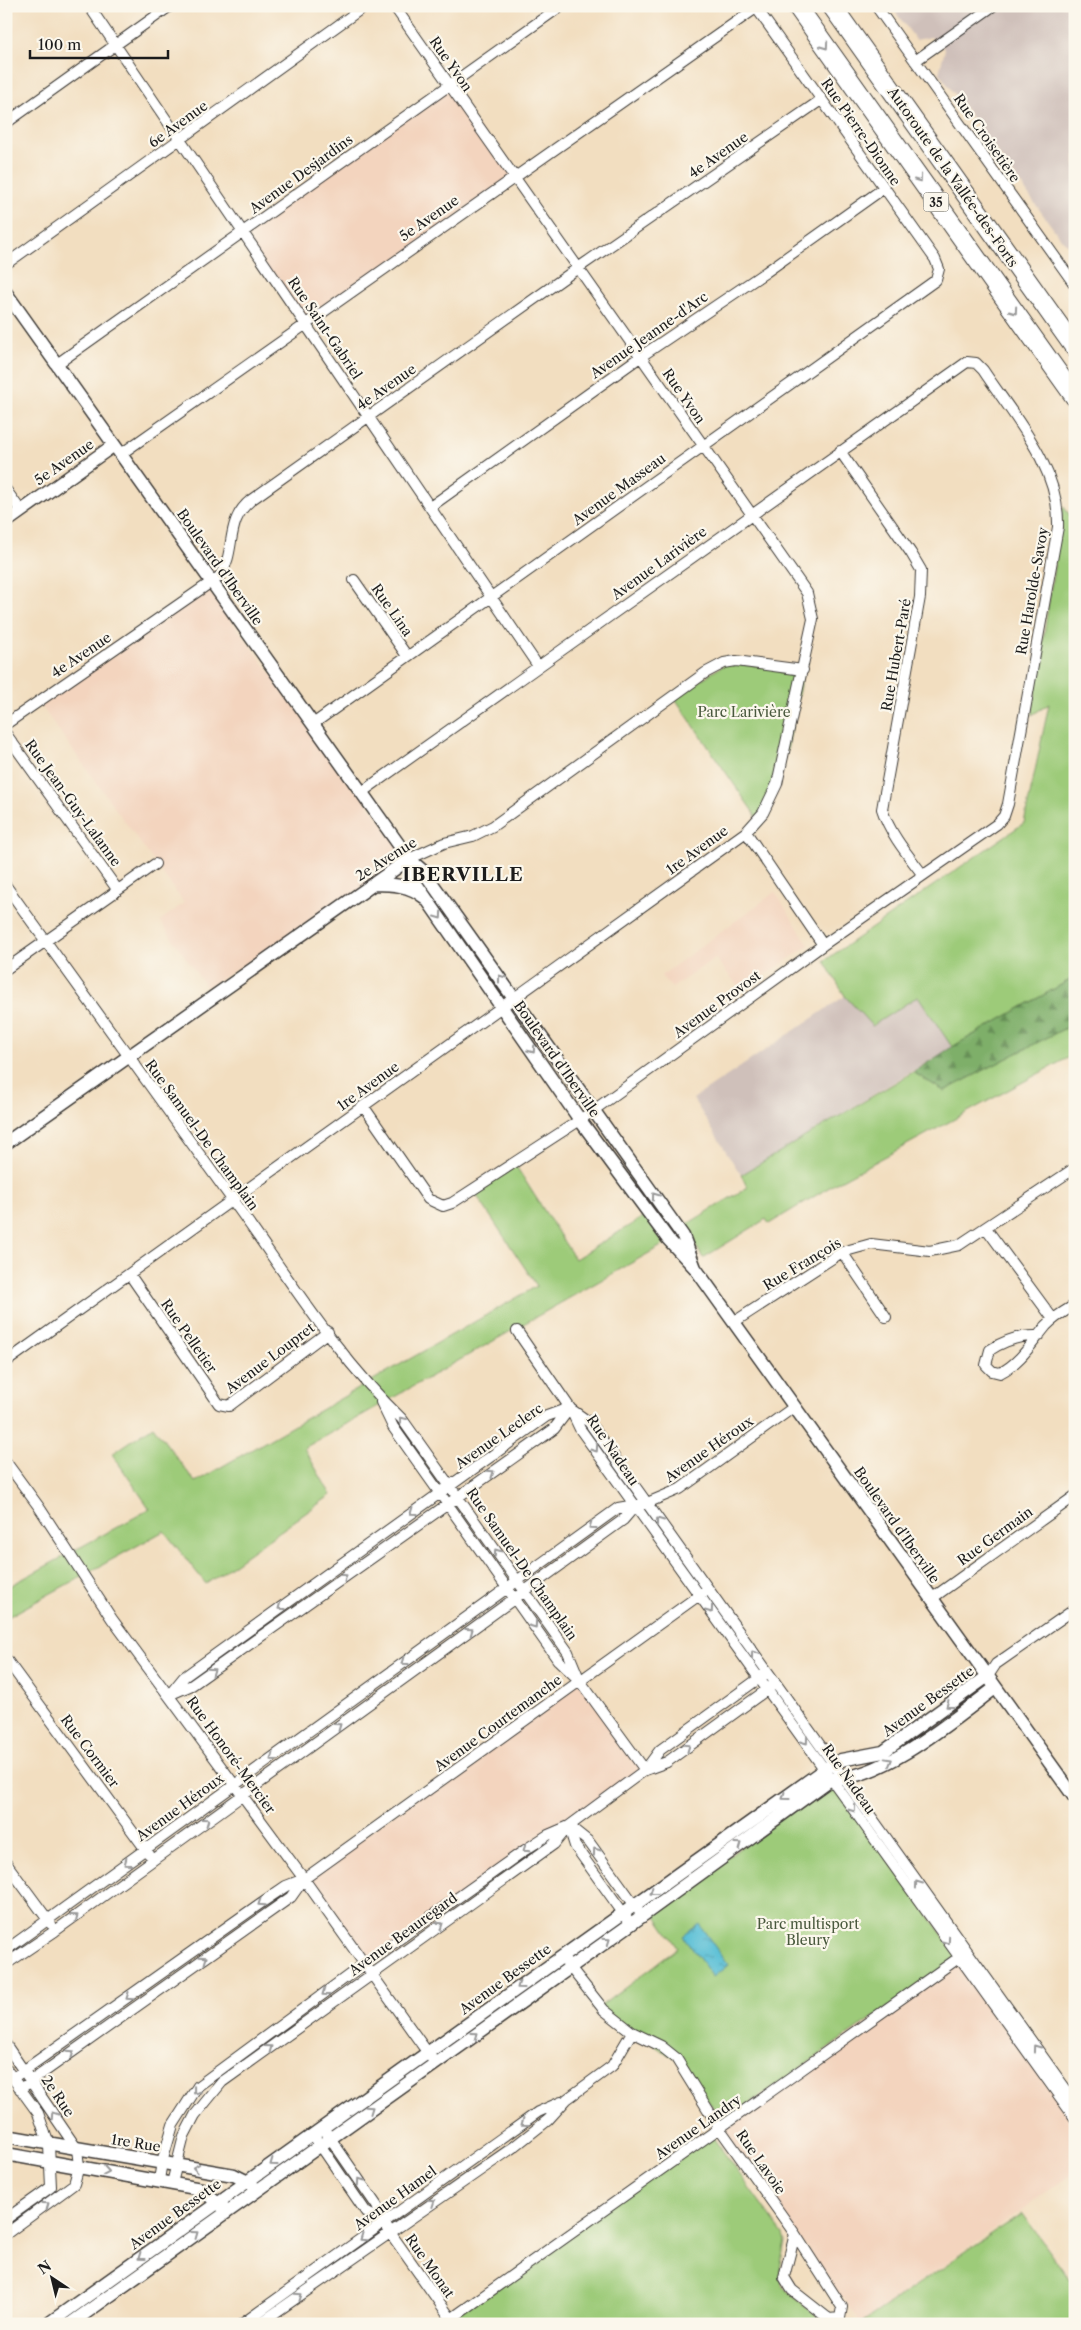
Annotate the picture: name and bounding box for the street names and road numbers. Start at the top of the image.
street label: Rue Yvon [425,33,477,95]
street label: Rue Pierre-Dionne [817,75,905,189]
street label: Autoroute de la Vallée-des-Forts [883,83,1022,271]
street label: Rue Croisetière [950,90,1024,186]
street label: 6e Avenue [145,96,211,152]
street label: 4e Avenue [685,128,751,182]
street label: Avenue Desjardins [245,130,356,218]
street label: 5e Avenue [396,191,462,245]
road number: 35 [924,192,948,212]
street label: Rue Saint-Gabriel [284,273,366,383]
street label: Avenue Jeanne-d'Arc [586,288,711,383]
street label: 4e Avenue [353,360,419,414]
street label: Rue Yvon [658,365,710,427]
street label: 5e Avenue [31,435,97,489]
street label: Avenue Masseau [568,449,669,529]
street label: Boulevard d'Iberville [173,505,267,629]
street label: Avenue Larivière [607,522,710,604]
street label: Rue Harolde-Savoy [1012,526,1052,656]
street label: Rue Lina [367,580,417,640]
street label: Rue Hubert-Paré [877,597,915,713]
street label: 4e Avenue [47,628,115,682]
street label: Rue Jean-Guy-Lalanne [21,736,125,870]
street label: 1re Avenue [662,821,732,879]
street label: 2e Avenue [352,833,420,885]
street label: Avenue Provost [669,966,764,1042]
street label: Boulevard d'Iberville [510,997,604,1121]
street label: Rue Samuel-De Champlain [141,1056,263,1214]
street label: 1re Avenue [333,1057,403,1115]
street label: Rue François [760,1234,844,1294]
street label: Rue Pelletier [157,1296,221,1377]
street label: Avenue Loupret [221,1319,318,1398]
street label: Avenue Leclerc [451,1399,546,1473]
street label: Rue Nadeau [583,1411,643,1489]
street label: Avenue Héroux [660,1411,757,1487]
street label: Boulevard d'Iberville [850,1463,944,1587]
street label: Rue Samuel-De Champlain [462,1484,582,1644]
street label: Rue Germain [954,1502,1036,1569]
street label: Avenue Bessette [878,1662,977,1741]
street label: Avenue Courtemanche [430,1671,565,1776]
street label: Rue Honoré-Mercier [182,1693,280,1817]
street label: Rue Cormier [57,1711,123,1791]
street label: Rue Nadeau [818,1740,880,1818]
street label: Avenue Héroux [132,1769,228,1845]
street label: Avenue Beauregard [344,1888,461,1980]
street label: Avenue Bessette [455,1940,554,2019]
street label: 2e Rue [38,2072,78,2120]
street label: Avenue Landry [651,2091,745,2164]
street label: Rue Lavoie [732,2126,790,2198]
street label: 1re Rue [110,2130,162,2156]
street label: Avenue Hamel [349,2162,440,2235]
street label: Avenue Bessette [125,2175,224,2254]
street label: Rue Monat [401,2231,459,2301]

